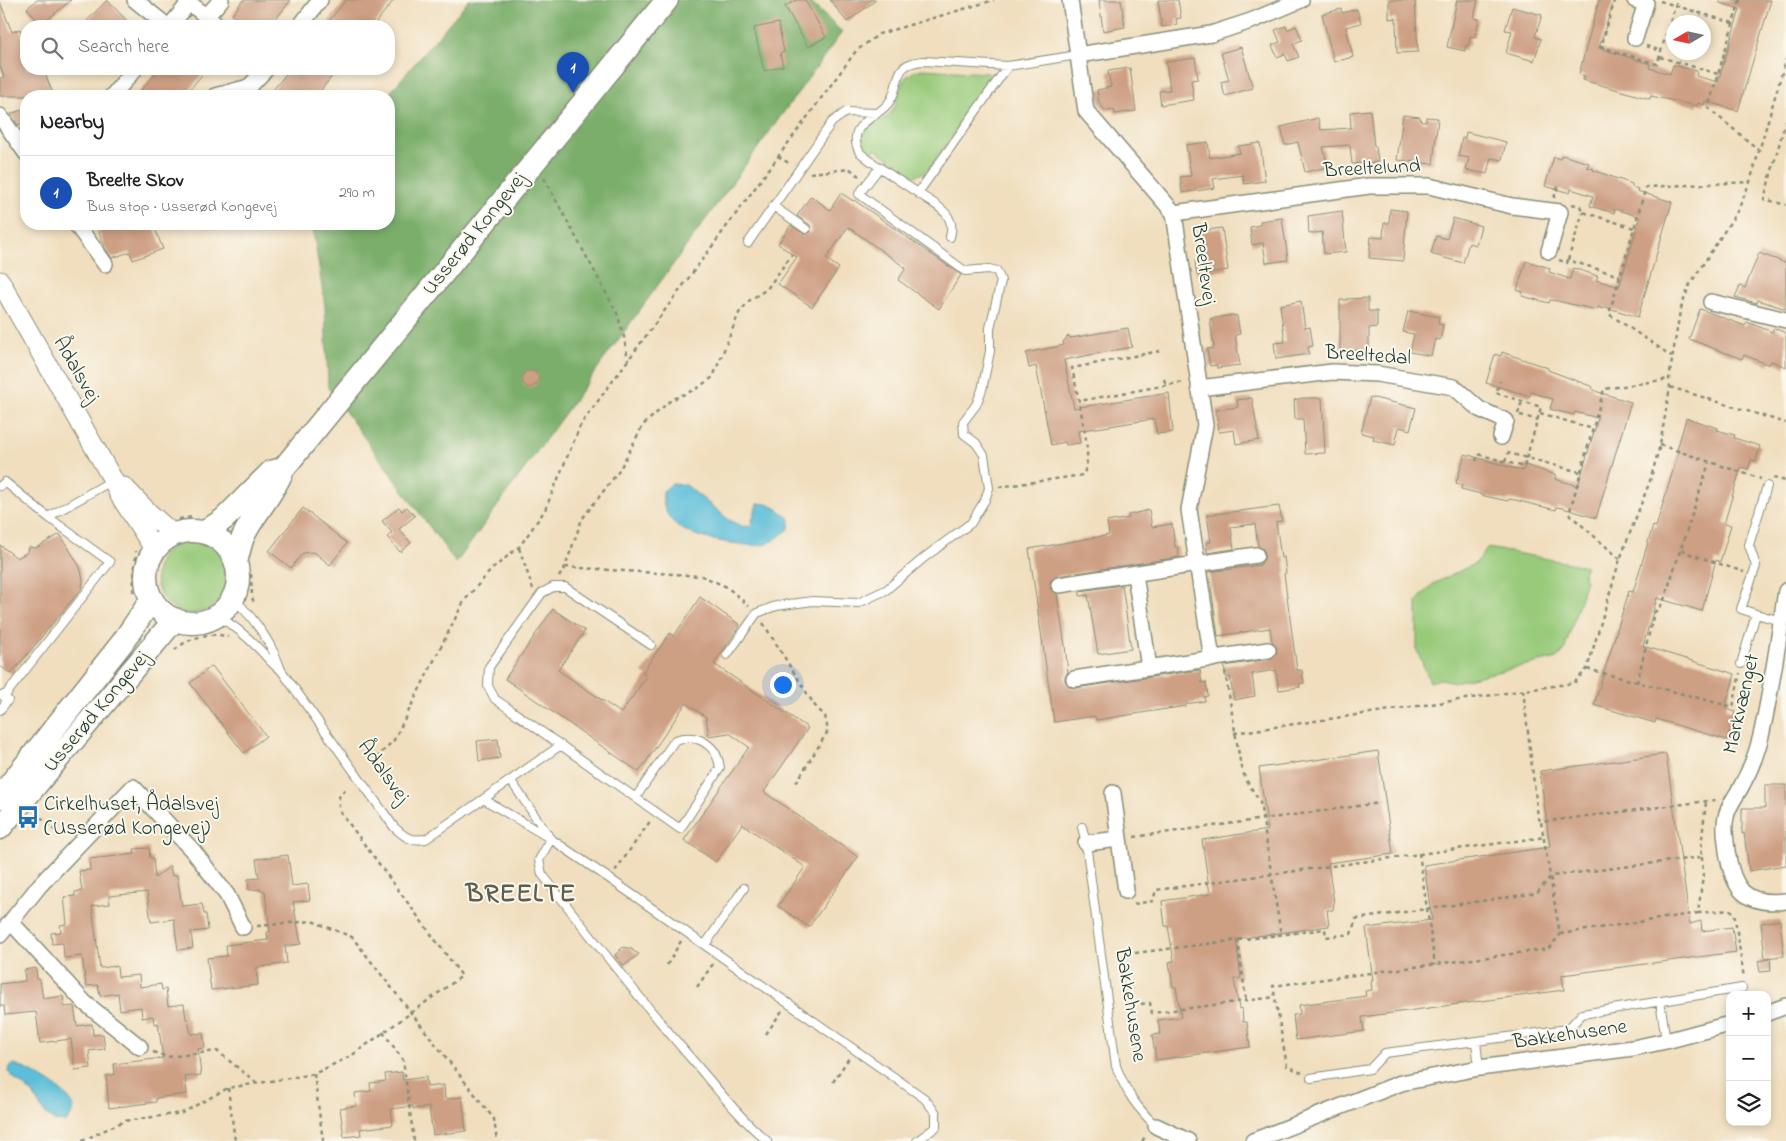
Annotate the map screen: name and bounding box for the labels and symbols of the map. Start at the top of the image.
north arrow [1666,15,1711,60]
pin: 1 [557,52,589,93]
street label: Breeltelund [1322,151,1421,187]
street label: Usserød Kongevej [416,165,536,303]
street label: Breeltevej [1182,220,1224,307]
street label: Ådalsvej [45,331,108,410]
street label: Breeltedal [1323,338,1412,374]
street label: Usserød Kongevej [37,644,159,781]
street label: Markvænget [1716,651,1770,757]
your location [770,672,796,698]
street label: Ådalsvej [350,733,418,811]
place label: Cirkelhuset, Ådalsvej (Usserød Kongevej) [44,789,219,846]
bus stop icon: Cirkelhuset, Ådalsvej (Usserød Kongevej) [15,804,41,830]
district label: BREELTE [465,876,576,914]
street label: Bakkehusene [1106,945,1154,1065]
street label: Bakkehusene [1510,1012,1630,1058]

